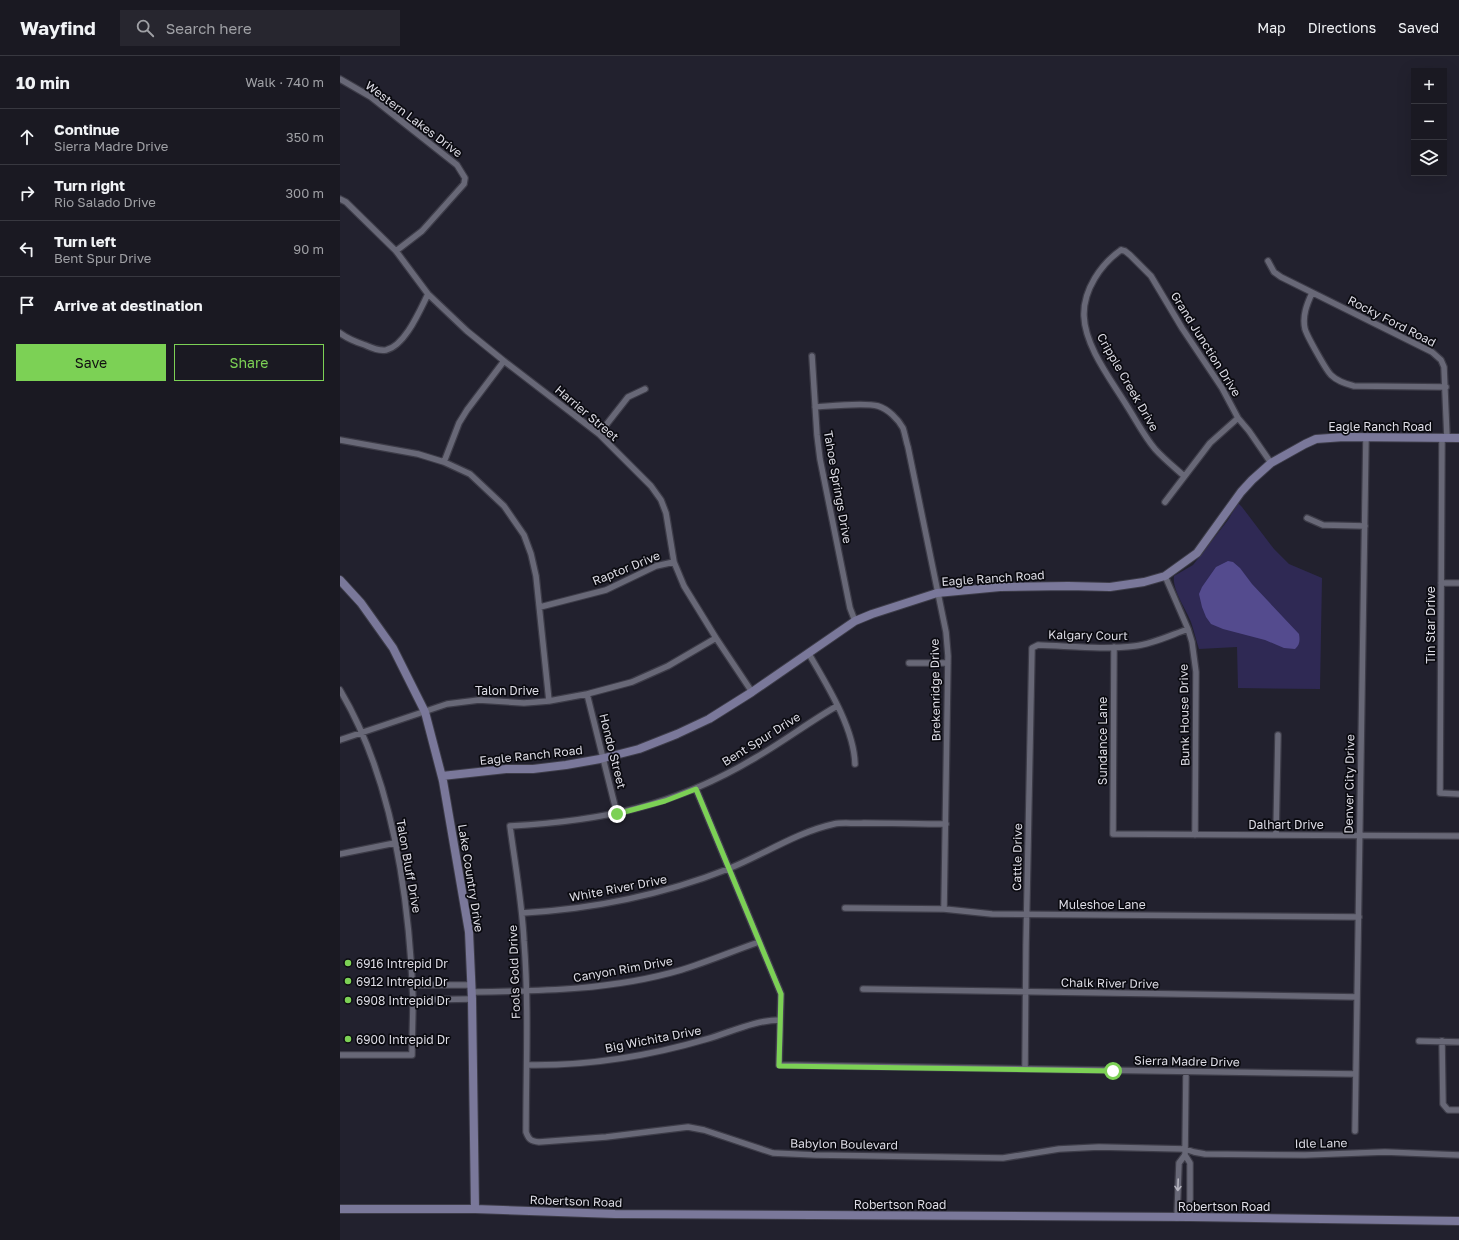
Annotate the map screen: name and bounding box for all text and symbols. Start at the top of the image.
search box [120,10,400,46]
text: Wayfind [20,16,96,39]
icon: search [134,17,156,39]
text: Search here [166,19,252,37]
text: Map [1257,19,1286,36]
text: Directions [1308,19,1376,36]
text: Saved [1398,19,1439,36]
map controls [1411,68,1447,176]
button: + [1411,68,1447,104]
text: 10 min [16,72,70,93]
text: Walk · 740 m [245,74,324,90]
street label: Western Lakes Drive [363,78,465,160]
button: − [1411,104,1447,140]
text: Continue [54,120,120,138]
icon: ahead [16,126,38,148]
text: 350 m [286,129,324,145]
text: Sierra Madre Drive [54,138,168,154]
button: layers [1411,140,1447,176]
text: Turn right [54,176,125,194]
icon: right [16,182,38,204]
text: 300 m [286,185,324,201]
text: Rio Salado Drive [54,194,156,210]
text: Turn left [54,232,116,250]
icon: left [16,238,38,260]
text: 90 m [293,241,324,257]
text: Bent Spur Drive [54,250,151,266]
street label: Grand Junction Drive [1168,289,1244,399]
street label: Rocky Ford Road [1345,292,1439,350]
icon: arrive [16,294,38,316]
text: Arrive at destination [54,296,203,314]
street label: Cripple Creek Drive [1094,330,1162,434]
button: Save [16,344,166,381]
button: Share [174,344,324,381]
street label: Harrier Street [552,382,622,444]
street label: Eagle Ranch Road [1328,419,1432,434]
street label: Tahoe Springs Drive [821,429,855,545]
street label: Raptor Drive [590,548,662,588]
street label: Eagle Ranch Road [941,567,1045,589]
street label: Tin Star Drive [1423,586,1438,664]
street label: Kalgary Court [1048,627,1128,643]
street label: Brekenridge Drive [927,638,943,742]
street label: Bunk House Drive [1176,664,1192,766]
street label: Talon Drive [475,683,539,698]
street label: Sundance Lane [1095,697,1110,785]
street label: Bent Spur Drive [719,709,803,769]
street label: Hondo Street [596,712,630,790]
street label: Denver City Drive [1341,734,1357,834]
street label: Eagle Ranch Road [479,742,583,768]
route end [608,805,626,823]
street label: Dalhart Drive [1248,817,1324,832]
street label: Talon Bluff Drive [393,818,425,914]
street label: Lake Country Drive [455,823,487,933]
street label: Cattle Drive [1009,823,1025,891]
street label: White River Drive [568,871,668,905]
street label: Muleshoe Lane [1058,897,1146,912]
street label: Fools Gold Drive [505,925,523,1019]
street label: Canyon Rim Drive [572,953,674,985]
place label: 6916 Intrepid Dr [356,956,448,971]
marker: 6916 Intrepid Dr [343,958,353,968]
place label: 6912 Intrepid Dr [356,974,448,989]
street label: Chalk River Drive [1061,975,1159,991]
marker: 6912 Intrepid Dr [343,976,353,986]
place label: 6908 Intrepid Dr [356,993,450,1008]
marker: 6908 Intrepid Dr [343,995,353,1005]
street label: Big Wichita Drive [604,1022,702,1056]
place label: 6900 Intrepid Dr [356,1032,450,1047]
marker: 6900 Intrepid Dr [343,1034,353,1044]
street label: Sierra Madre Drive [1134,1053,1240,1069]
route start [1104,1062,1122,1080]
street label: Idle Lane [1294,1135,1348,1151]
street label: Babylon Boulevard [790,1136,898,1152]
one-way arrow [1174,1178,1182,1191]
street label: Robertson Road [529,1192,623,1210]
street label: Robertson Road [854,1197,946,1212]
street label: Robertson Road [1178,1199,1270,1214]

